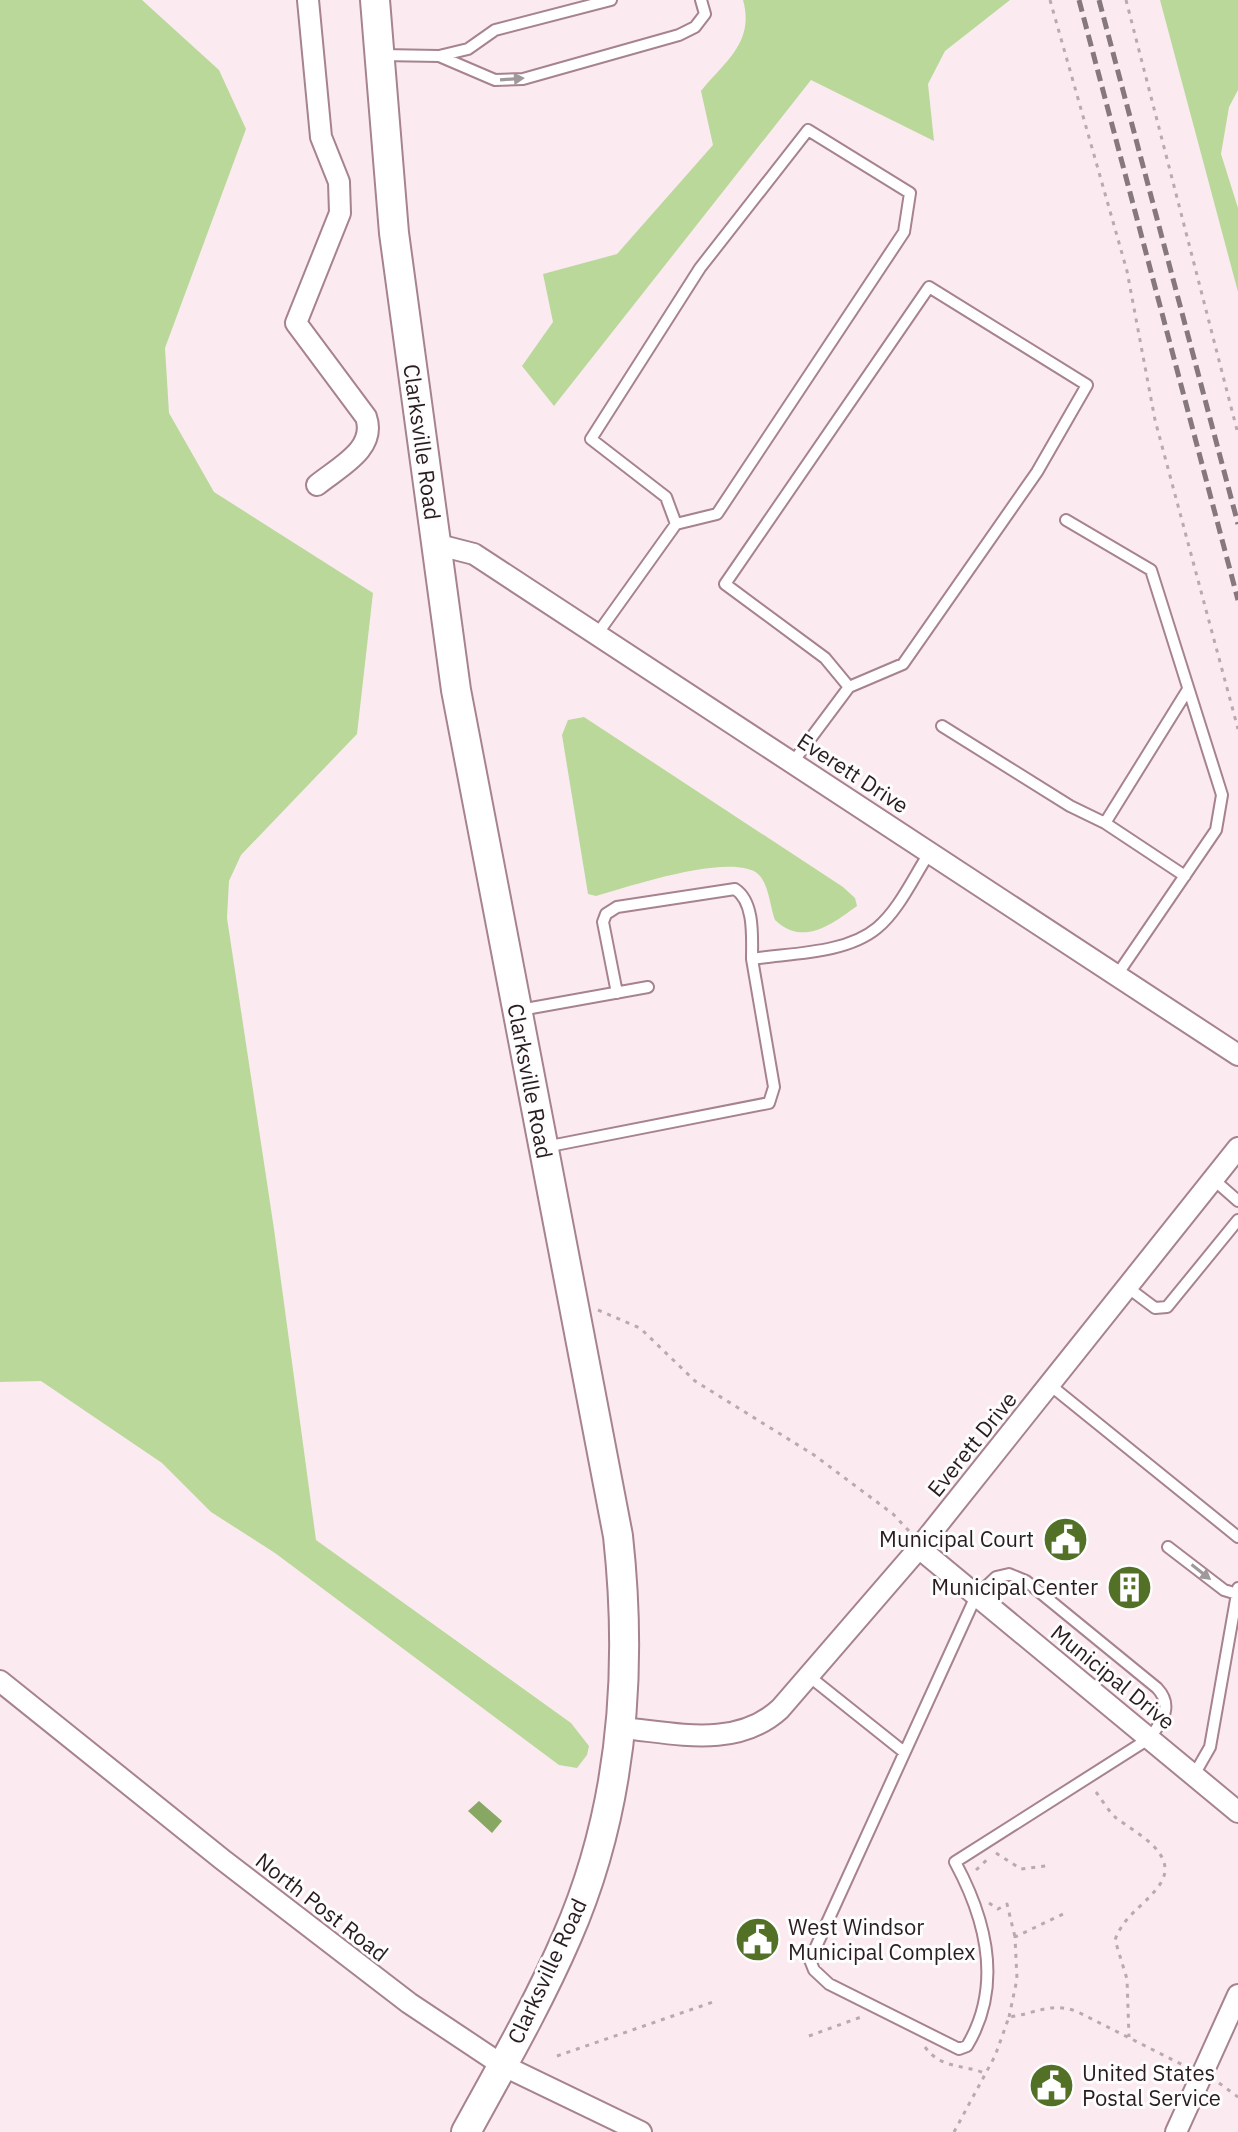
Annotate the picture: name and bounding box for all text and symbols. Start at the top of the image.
one-way arrow [500,72,525,85]
street label: Clarksville Road [397,362,448,522]
street label: Everett Drive [792,726,914,819]
street label: Clarksville Road [501,1001,560,1161]
street label: Everett Drive [920,1385,1023,1502]
public building icon: Municipal Court [1041,1515,1089,1563]
place label: Municipal Court [879,1524,1034,1553]
building icon: Municipal Center [1105,1563,1153,1611]
one-way arrow [1191,1564,1212,1580]
place label: Municipal Center [931,1572,1098,1601]
street label: Municipal Drive [1045,1618,1181,1736]
street label: North Post Road [250,1846,395,1968]
street label: Clarksville Road [500,1893,593,2048]
place label: West Windsor Municipal Complex [788,1912,976,1966]
public building icon: West Windsor Municipal Complex [733,1916,781,1964]
place label: United States Postal Service [1082,2058,1221,2112]
public building icon: United States Postal Service [1027,2062,1075,2110]

